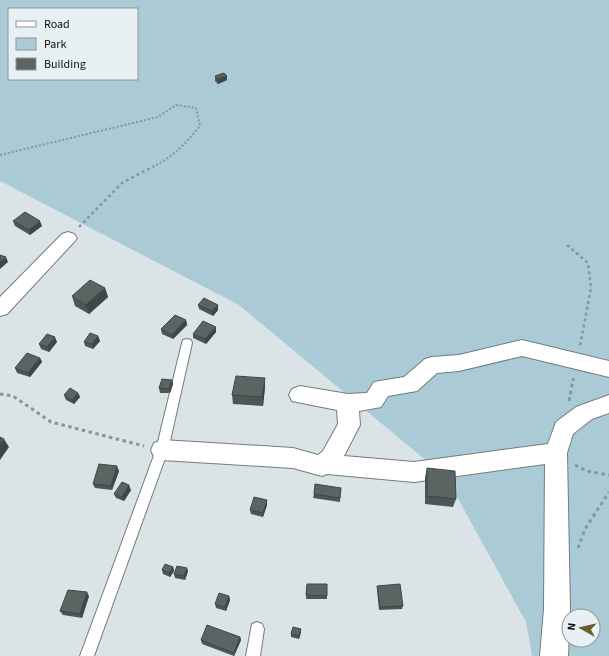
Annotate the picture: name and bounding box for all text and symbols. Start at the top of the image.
legend [8,8,138,80]
text: Road [44,16,70,33]
text: Park [44,36,66,53]
text: Building [44,56,86,73]
north arrow [561,608,601,648]
text: N [564,622,580,631]

